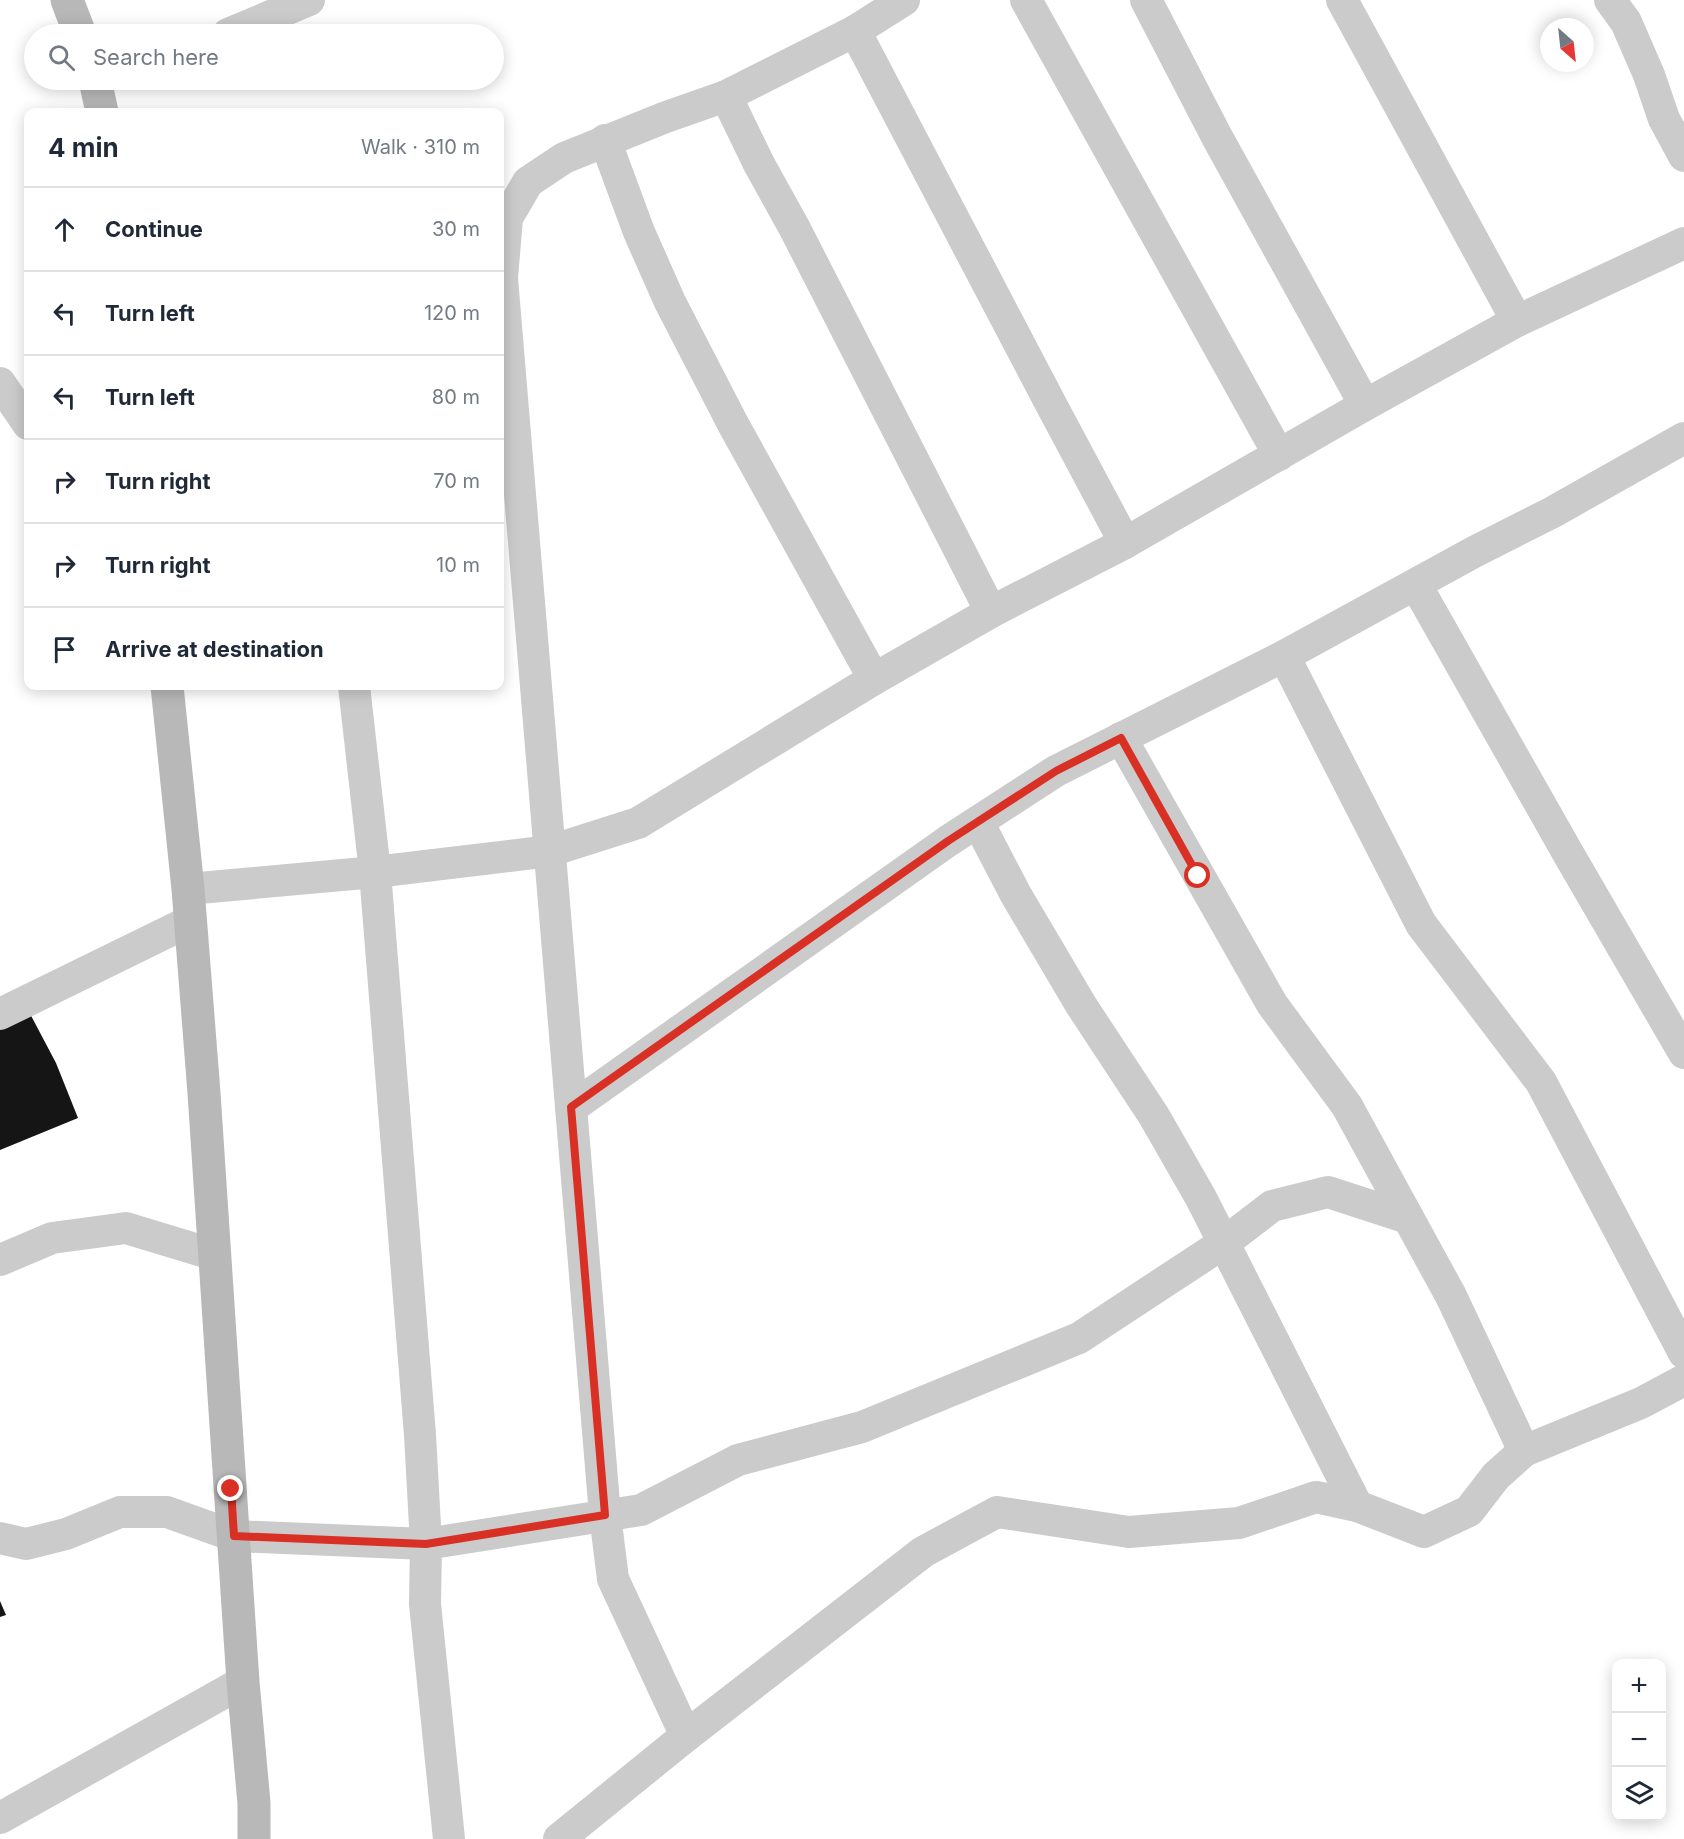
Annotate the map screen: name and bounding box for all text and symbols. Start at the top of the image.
north arrow [1540,18,1594,72]
search box [24,24,504,90]
icon: search [45,41,78,74]
text: Search here [93,44,219,70]
text: 4 min [48,132,119,163]
text: Walk · 310 m [361,135,480,159]
icon: ahead [48,213,81,246]
text: Continue [105,216,203,242]
text: 30 m [432,217,480,241]
icon: left [48,297,81,330]
text: Turn left [105,300,195,326]
text: 120 m [424,301,480,325]
icon: left [48,381,81,414]
text: Turn left [105,384,195,410]
text: 80 m [432,385,480,409]
icon: right [48,465,81,498]
text: Turn right [105,468,211,494]
text: 70 m [433,469,480,493]
icon: right [48,549,81,582]
text: Turn right [105,552,211,578]
text: 10 m [436,553,480,577]
icon: arrive [48,633,81,666]
text: Arrive at destination [105,636,324,662]
route start [1184,862,1210,888]
route end [217,1475,243,1501]
map controls [1612,1659,1666,1821]
button: + [1612,1659,1666,1713]
button: − [1612,1713,1666,1767]
button: layers [1612,1767,1666,1821]

